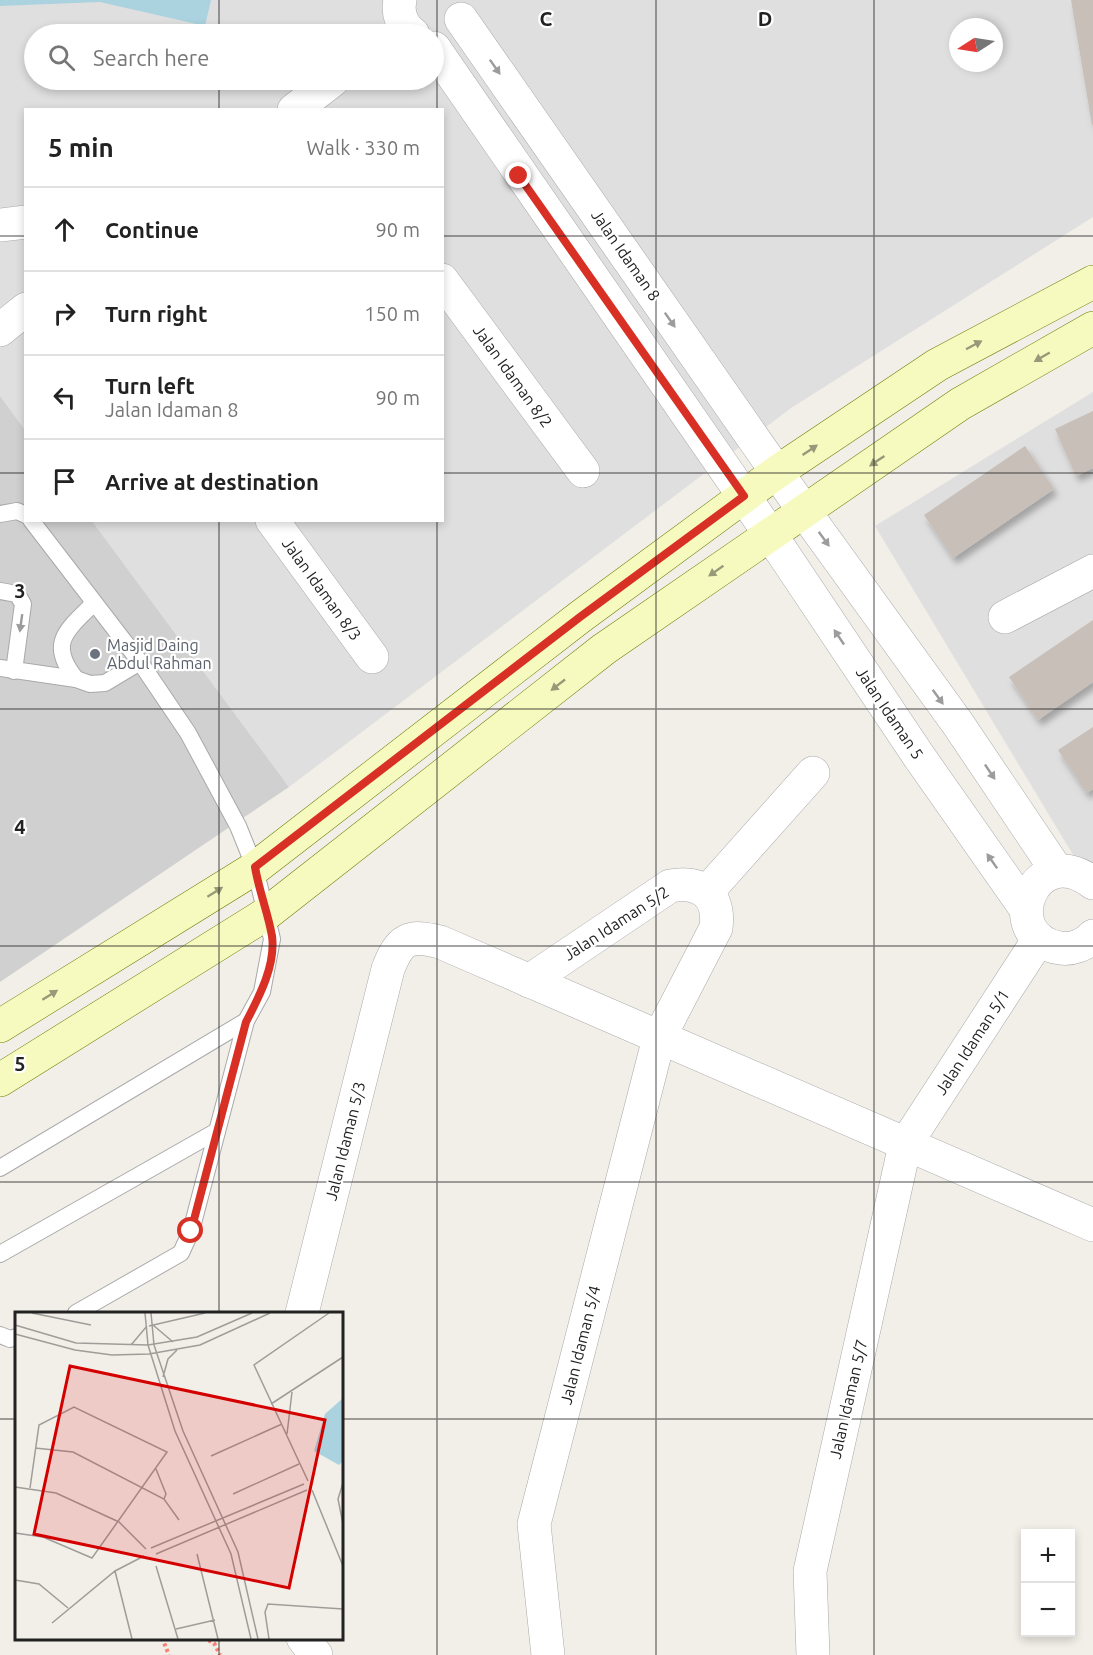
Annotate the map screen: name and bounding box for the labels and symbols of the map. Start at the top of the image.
text: C [540,7,553,30]
text: D [758,7,772,30]
north arrow [949,18,1003,72]
one-way arrow [489,59,500,75]
route end [505,162,531,188]
street label: Jalan Idaman 8 [588,206,664,304]
one-way arrow [664,311,676,327]
street label: Jalan Idaman 8/2 [470,321,556,431]
one-way arrow [966,340,983,350]
one-way arrow [1033,352,1050,362]
one-way arrow [801,444,817,456]
one-way arrow [870,455,886,467]
one-way arrow [818,531,830,547]
street label: Jalan Idaman 8/3 [279,534,365,644]
one-way arrow [709,565,725,577]
text: 3 [14,579,26,602]
one-way arrow [16,613,25,632]
one-way arrow [833,629,845,645]
place label: Masjid Daing Abdul Rahman [107,636,212,672]
marker: Masjid Daing Abdul Rahman [88,647,102,661]
street label: Jalan Idaman 5 [853,664,927,762]
one-way arrow [550,678,566,691]
one-way arrow [932,689,944,705]
one-way arrow [985,764,996,781]
text: 4 [14,815,26,838]
one-way arrow [987,853,998,869]
street label: Jalan Idaman 5/2 [560,882,672,964]
one-way arrow [207,887,224,898]
street label: Jalan Idaman 5/1 [931,986,1013,1098]
one-way arrow [42,989,58,1000]
text: 5 [14,1052,26,1075]
street label: Jalan Idaman 5/3 [322,1080,368,1202]
route start [177,1217,203,1243]
street label: Jalan Idaman 5/4 [557,1284,603,1406]
inset map [15,1312,344,1640]
street label: Jalan Idaman 5/7 [826,1338,870,1460]

